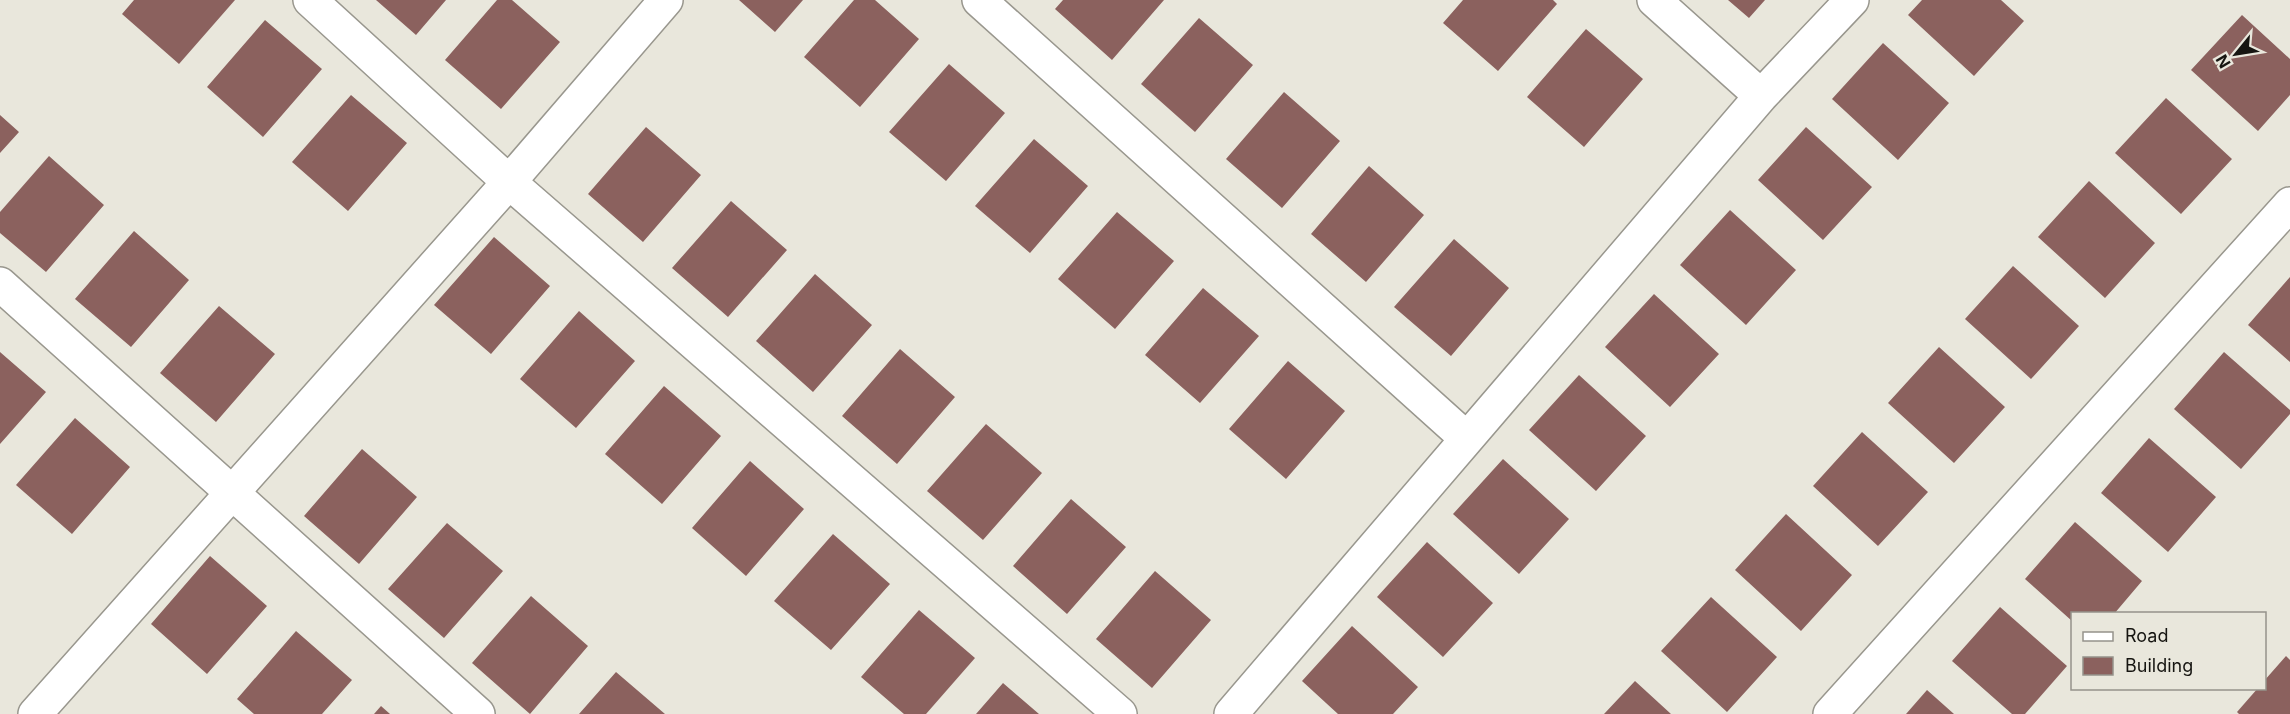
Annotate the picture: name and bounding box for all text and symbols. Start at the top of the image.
north arrow [2206,24,2266,84]
text: N [2211,51,2235,72]
legend [2071,612,2266,690]
text: Road [2125,625,2168,646]
text: Building [2125,655,2193,676]

